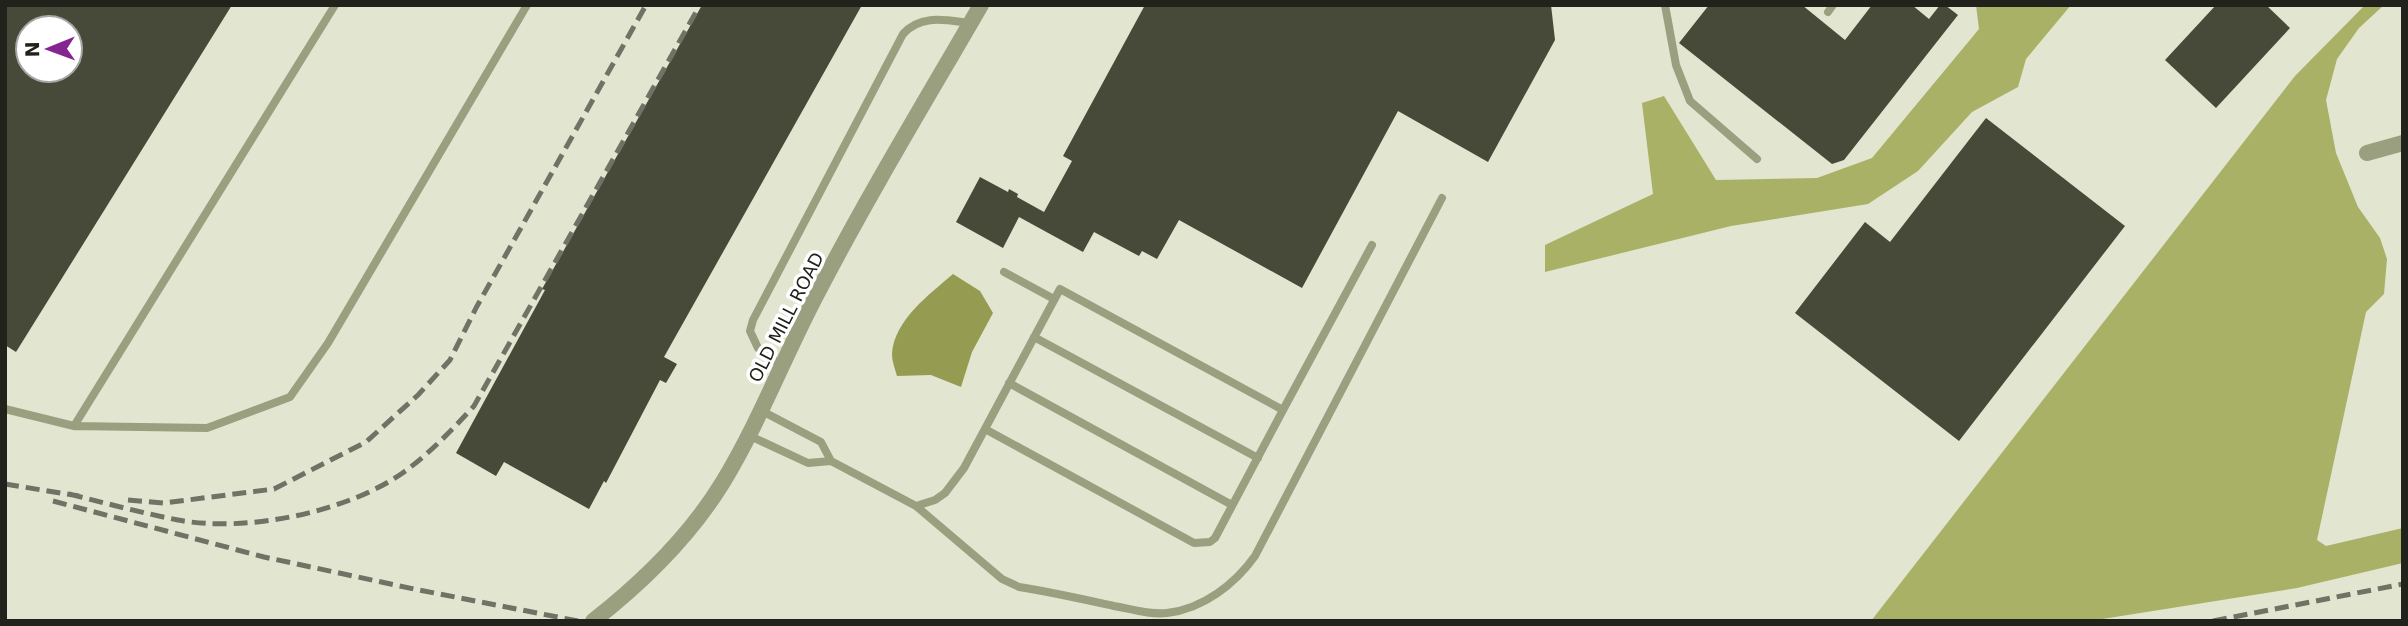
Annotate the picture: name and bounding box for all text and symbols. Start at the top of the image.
north arrow [14,14,84,84]
text: N [21,41,43,57]
street label: OLD MILL ROAD [744,249,828,385]

